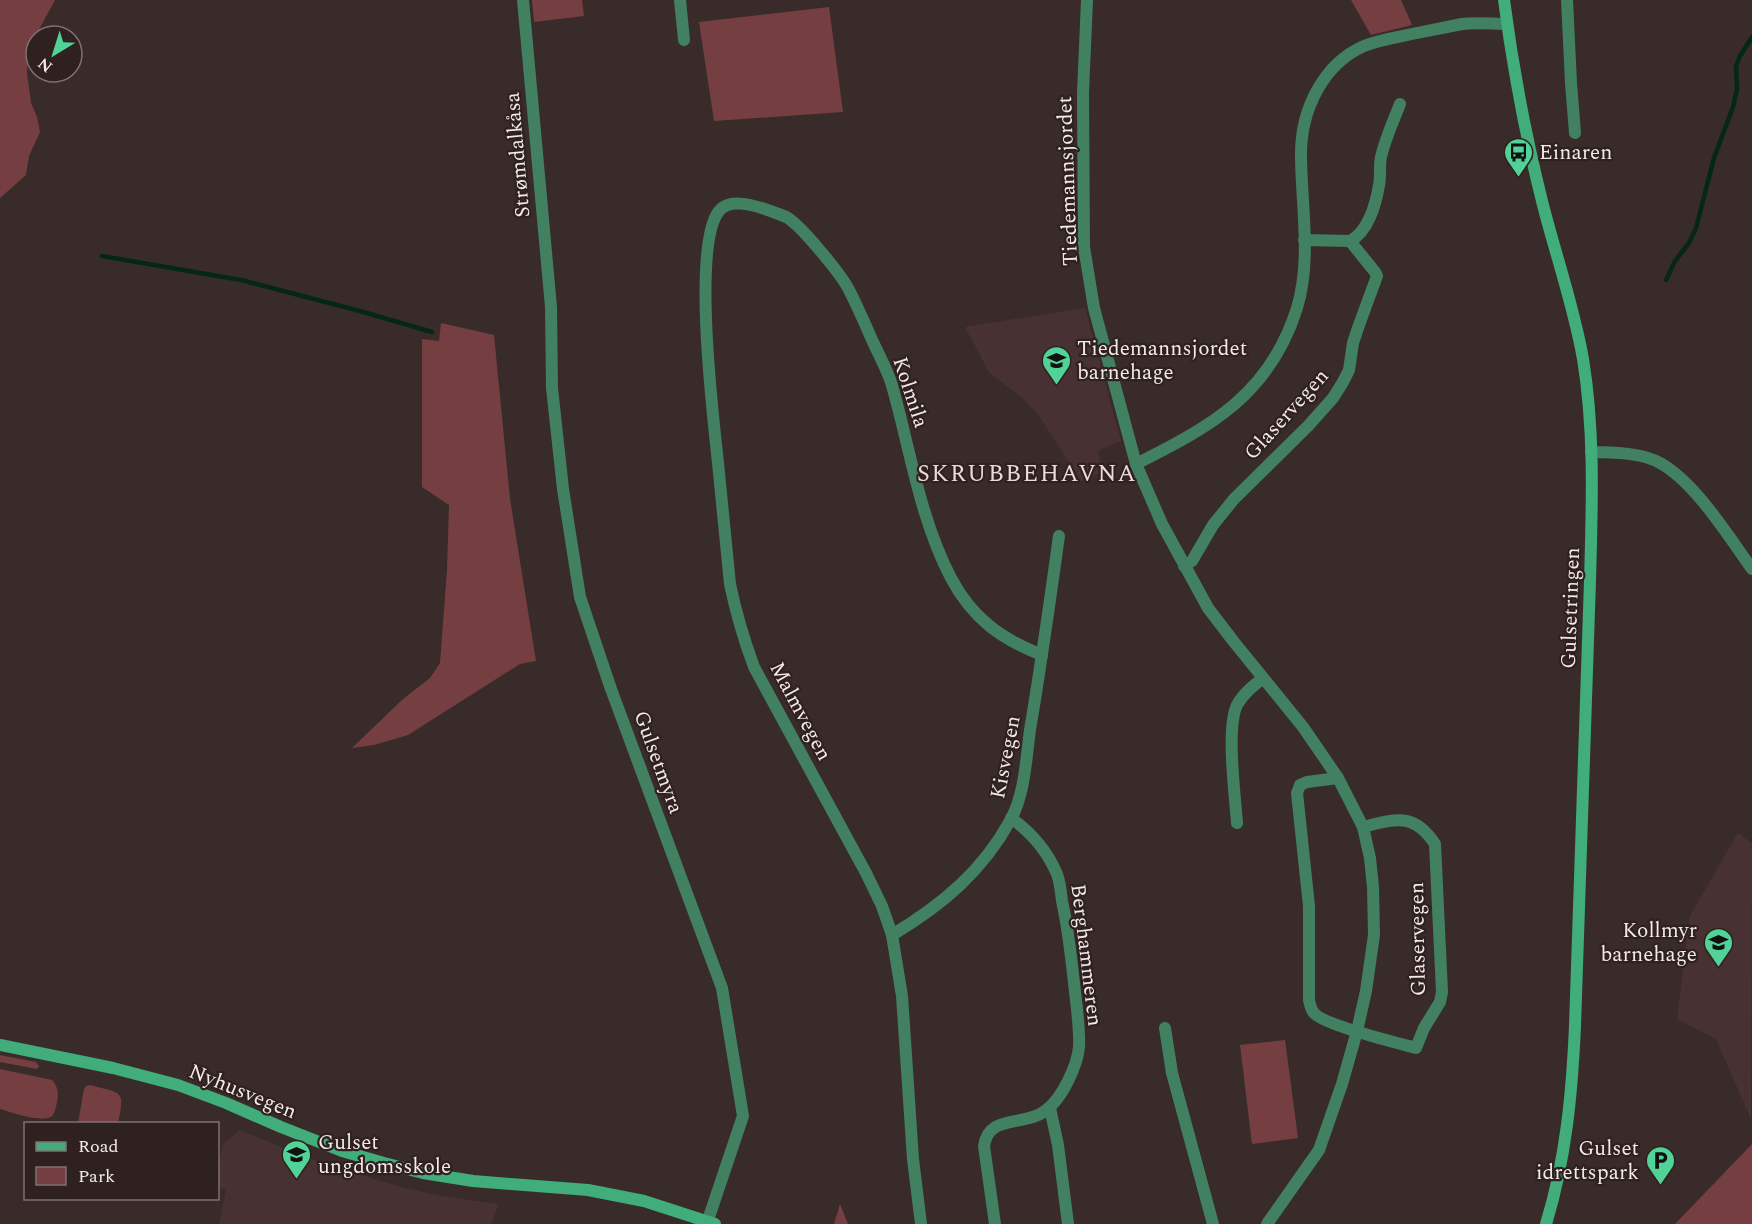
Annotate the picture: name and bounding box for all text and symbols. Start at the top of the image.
north arrow [24,24,84,84]
text: N [33,52,58,79]
street label: Strømdalkåsa [497,90,539,219]
street label: Tiedemannsjordet [1049,95,1087,267]
bus stop icon: Einaren [1502,136,1534,178]
place label: Einaren [1539,137,1612,169]
place label: Tiedemannsjordet barnehage [1077,333,1247,389]
school or university icon: Tiedemannsjordet barnehage [1040,344,1072,386]
street label: Kolmila [884,353,937,433]
street label: Glaservegen [1237,362,1337,468]
district label: SKRUBBEHAVNA [917,456,1137,492]
street label: Gulsetringen [1553,547,1589,669]
street label: Malmvegen [761,656,840,767]
street label: Gulsetmyra [625,706,692,819]
street label: Kisvegen [982,713,1030,802]
street label: Berghammeren [1061,882,1111,1028]
street label: Glaservegen [1401,882,1435,996]
place label: Kollmyr barnehage [1600,915,1697,971]
school or university icon: Kollmyr barnehage [1702,926,1734,968]
street label: Nyhusvegen [184,1056,301,1128]
legend [24,1122,219,1200]
place label: Gulset ungdomsskole [318,1127,451,1183]
text: Road [78,1133,119,1160]
place label: Gulset idrettspark [1536,1133,1639,1189]
school or university icon: Gulset ungdomsskole [281,1138,313,1180]
parking icon: Gulset idrettspark [1644,1144,1676,1186]
text: Park [78,1163,115,1190]

